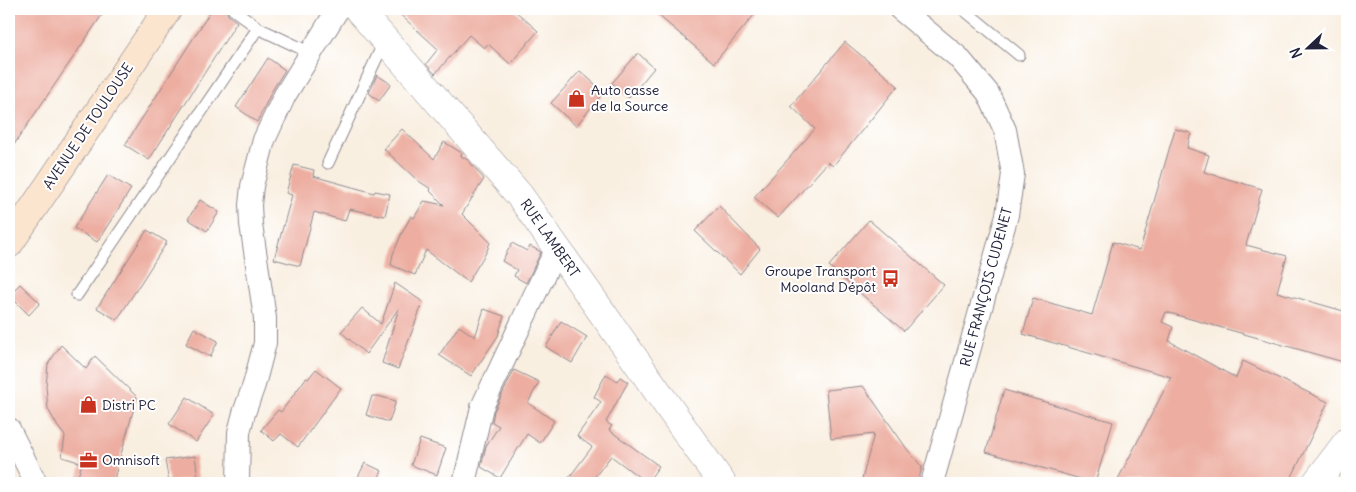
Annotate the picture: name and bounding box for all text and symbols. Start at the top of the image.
north arrow [1284,22,1334,72]
text: N [1286,45,1306,61]
street label: AVENUE DE TOULOUSE [39,59,137,193]
place label: Auto casse de la Source [591,81,668,115]
shop icon: Auto casse de la Source [567,88,587,108]
street label: RUE LAMBERT [516,195,584,281]
street label: RUE FRANÇOIS CUDENET [956,205,1016,369]
place label: Groupe Transport Mooland Dépôt [765,262,876,296]
bus stop icon: Groupe Transport Mooland Dépôt [880,269,900,289]
shop icon: Distri PC [78,395,98,415]
place label: Distri PC [102,396,156,414]
office icon: Omnisoft [78,450,98,470]
place label: Omnisoft [102,451,160,469]

